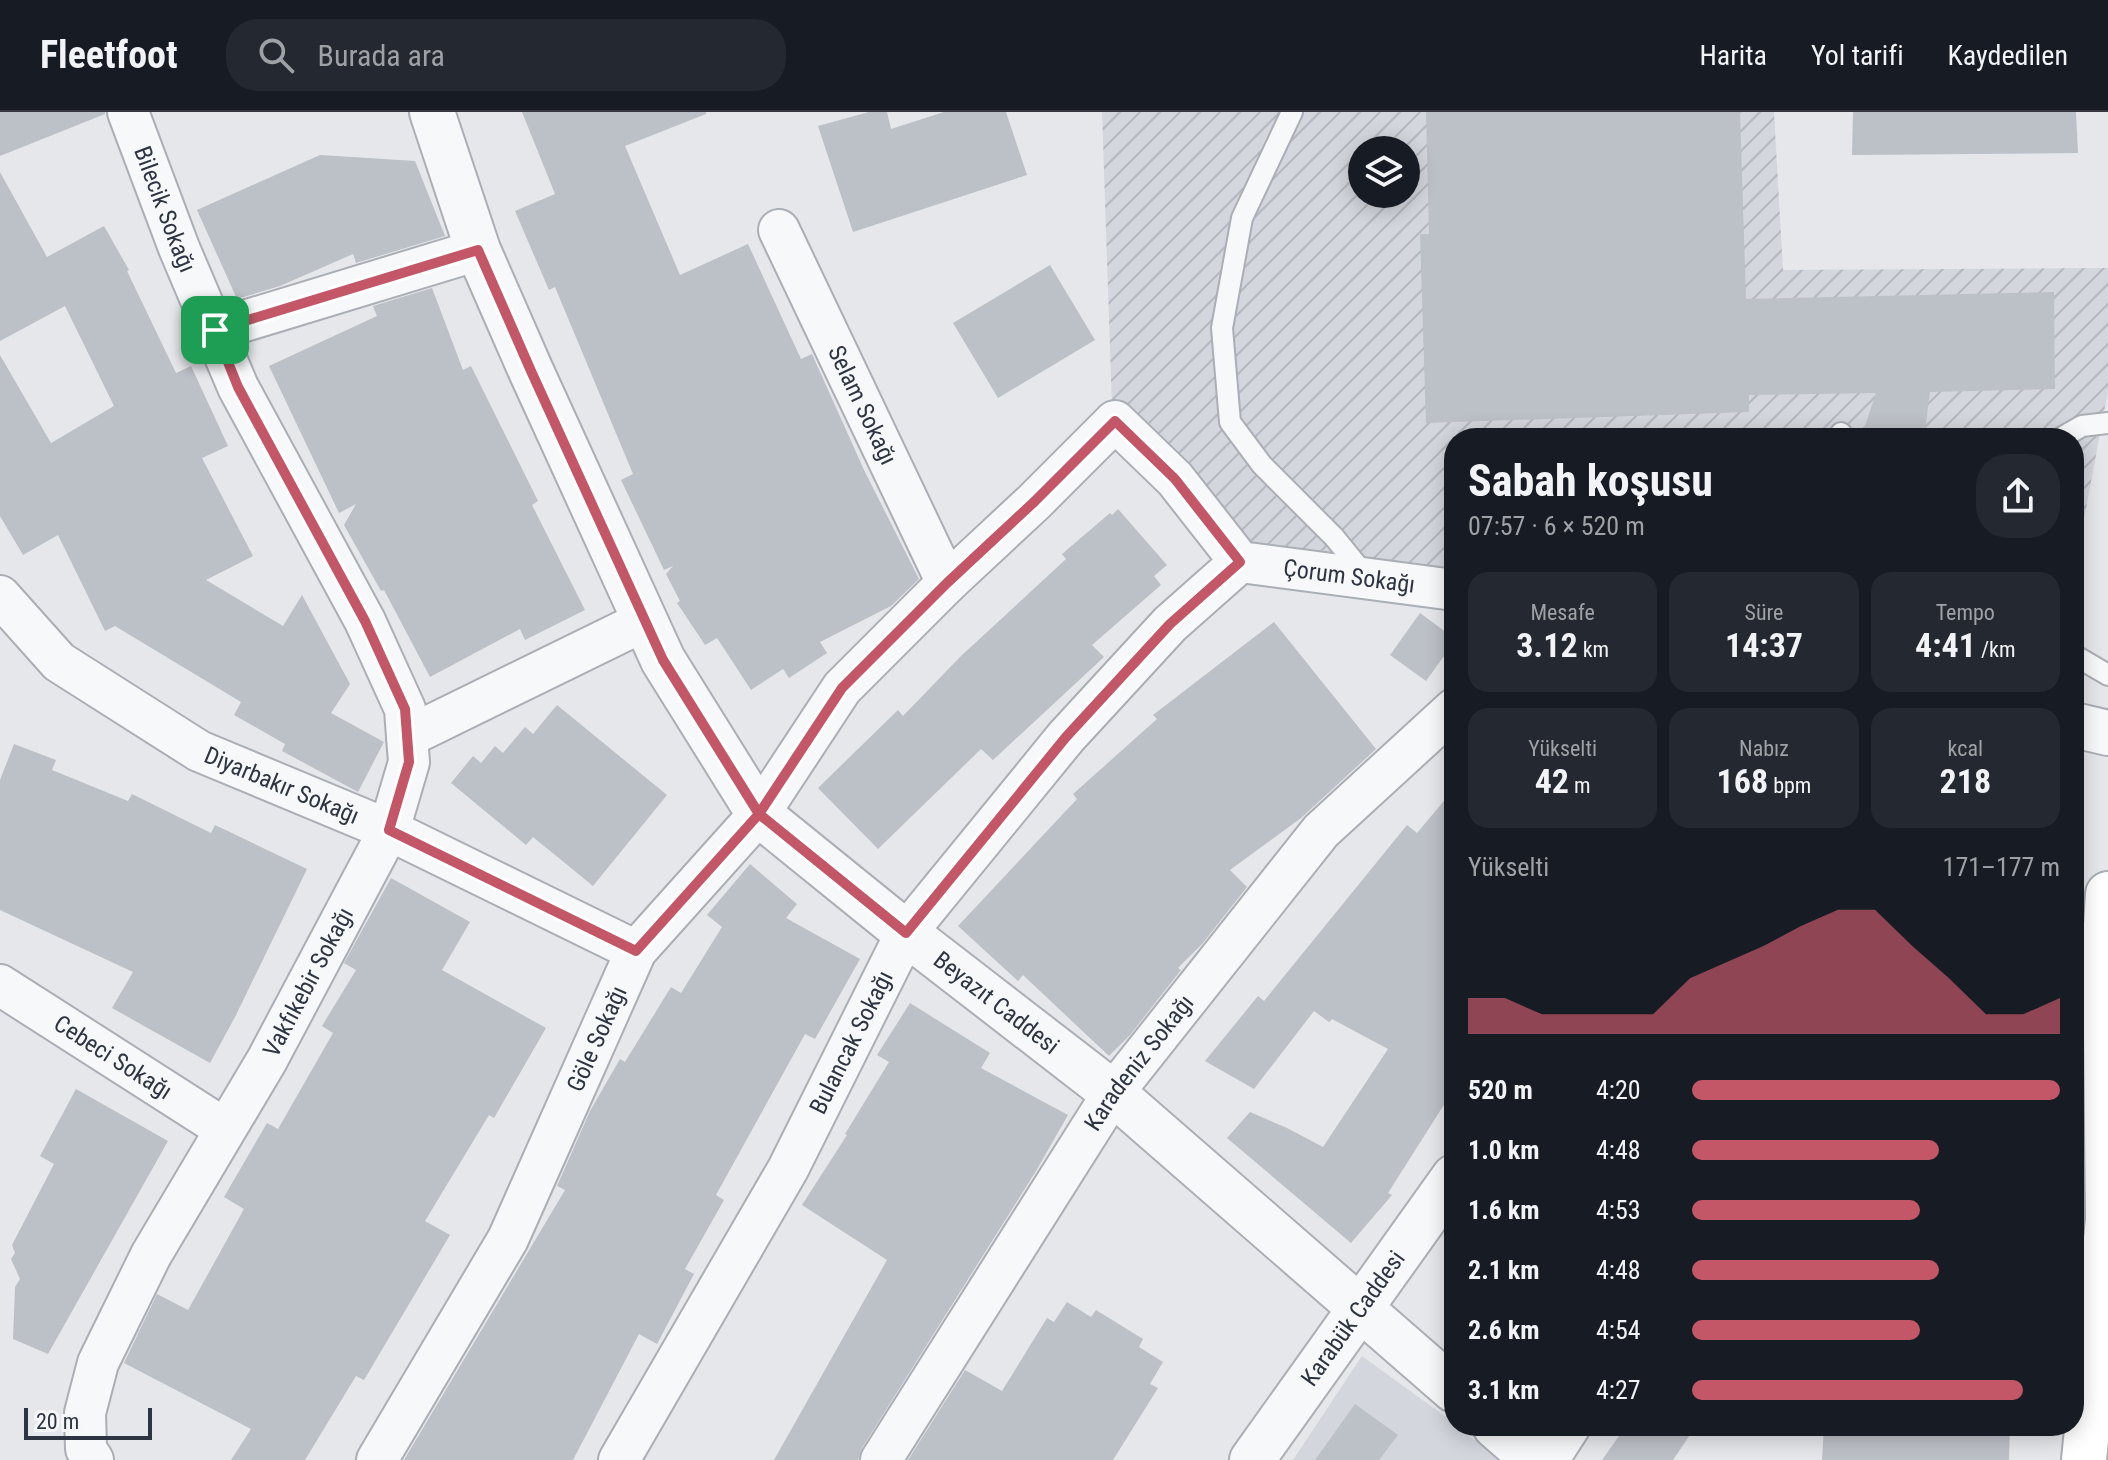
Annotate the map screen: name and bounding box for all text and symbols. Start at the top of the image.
search box [226,19,786,91]
text: Fleetfoot [40,33,178,77]
icon: search [254,33,298,77]
text: Burada ara [318,38,445,73]
text: Harita [1699,39,1767,72]
text: Yol tarifi [1811,39,1904,72]
text: Kaydedilen [1948,39,2068,72]
map controls [1348,136,1420,208]
button: layers [1348,136,1420,208]
street label: Bilecik Sokağı [128,142,202,277]
pin [181,296,249,364]
icon: arrive [193,308,237,352]
street label: Selam Sokağı [822,341,903,469]
button: share [1976,454,2060,538]
text: Sabah koşusu [1468,455,1713,507]
text: 07:57 · 6 × 520 m [1468,511,1645,541]
street label: Çorum Sokağı [1282,554,1417,599]
text: Mesafe [1530,600,1595,625]
text: Süre [1745,600,1783,625]
text: Tempo [1936,600,1995,625]
text: 3.12 [1516,625,1578,665]
text: 14:37 [1725,625,1803,665]
text: 4:41 [1915,625,1976,665]
text: km [1578,637,1609,662]
text: /km [1976,637,2016,662]
text: Yükselti [1528,736,1597,761]
text: Nabız [1739,736,1789,761]
text: kcal [1948,736,1983,761]
street label: Diyarbakır Sokağı [200,741,363,830]
text: 42 [1535,761,1569,801]
text: 168 [1717,761,1768,801]
text: 218 [1940,761,1991,801]
text: m [1569,773,1591,798]
text: bpm [1768,773,1811,798]
text: Yükselti [1468,852,1549,882]
text: 171–177 m [1943,852,2060,882]
street label: Vakfıkebir Sokağı [257,903,359,1062]
street label: Beyazıt Caddesi [928,946,1065,1060]
street label: Bulancak Sokağı [804,966,899,1119]
street label: Göle Sokağı [561,982,633,1096]
street label: Karadeniz Sokağı [1079,989,1200,1136]
street label: Cebeci Sokağı [49,1009,177,1105]
text: 520 m [1468,1075,1533,1105]
text: 4:20 [1596,1075,1641,1105]
text: 1.0 km [1468,1135,1540,1165]
text: 4:48 [1596,1135,1641,1165]
text: 1.6 km [1468,1195,1540,1225]
text: 4:53 [1596,1195,1641,1225]
street label: Karabük Caddesi [1295,1245,1411,1391]
text: 2.1 km [1468,1255,1540,1285]
text: 4:48 [1596,1255,1641,1285]
text: 2.6 km [1468,1315,1540,1345]
text: 4:54 [1596,1315,1641,1345]
text: 3.1 km [1468,1375,1540,1405]
text: 4:27 [1596,1375,1641,1405]
scale bar [24,1404,152,1440]
text: 20 m [36,1409,79,1434]

